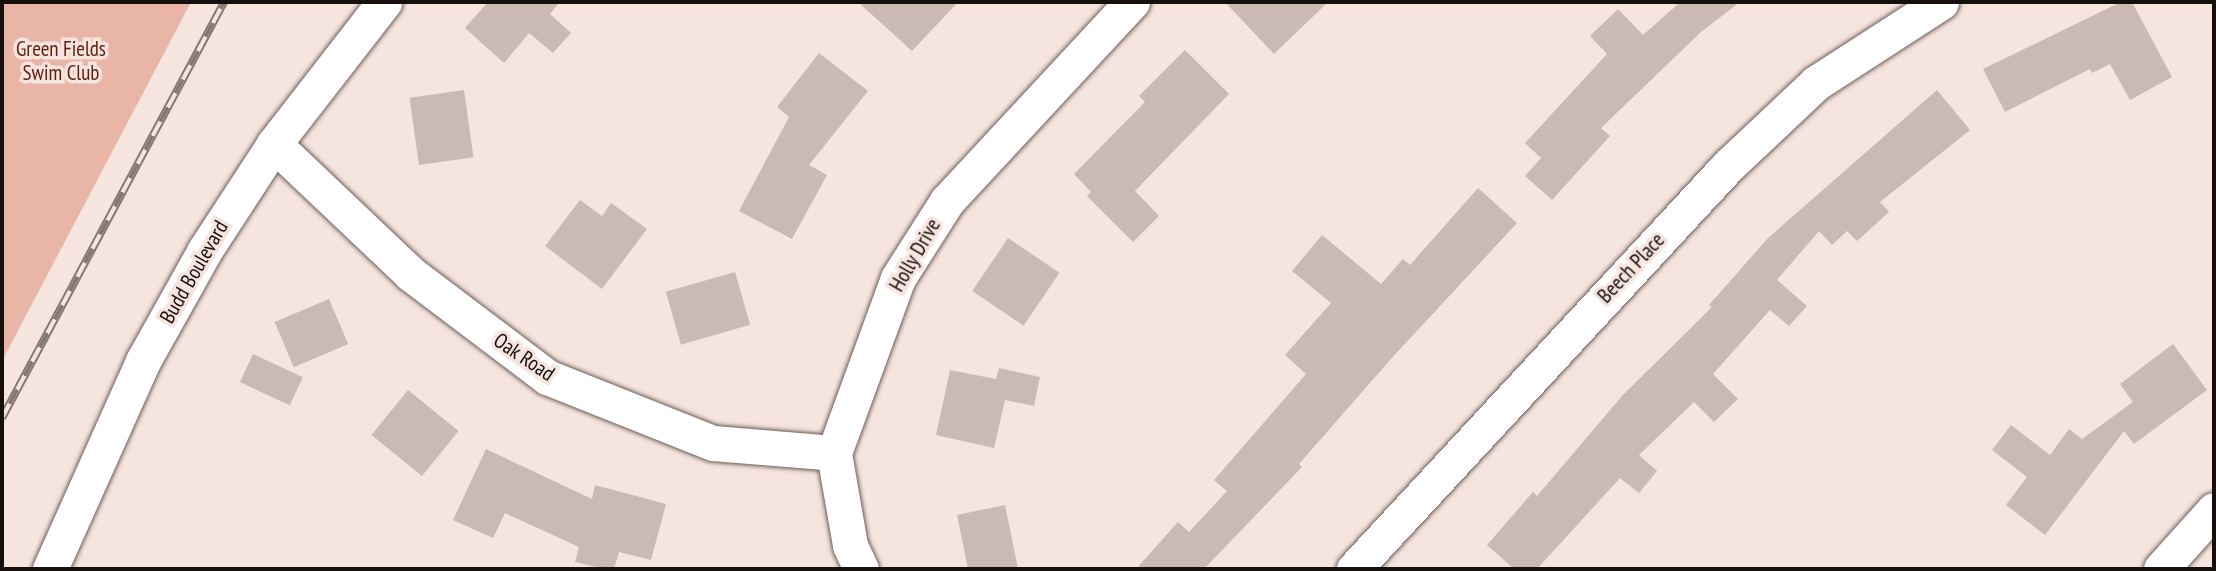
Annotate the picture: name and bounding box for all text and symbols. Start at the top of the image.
park label: Green Fields Swim Club [16,36,106,86]
street label: Holly Drive [884,214,946,296]
street label: Budd Boulevard [155,216,233,328]
street label: Beech Place [1592,228,1670,308]
street label: Oak Road [489,327,559,387]

